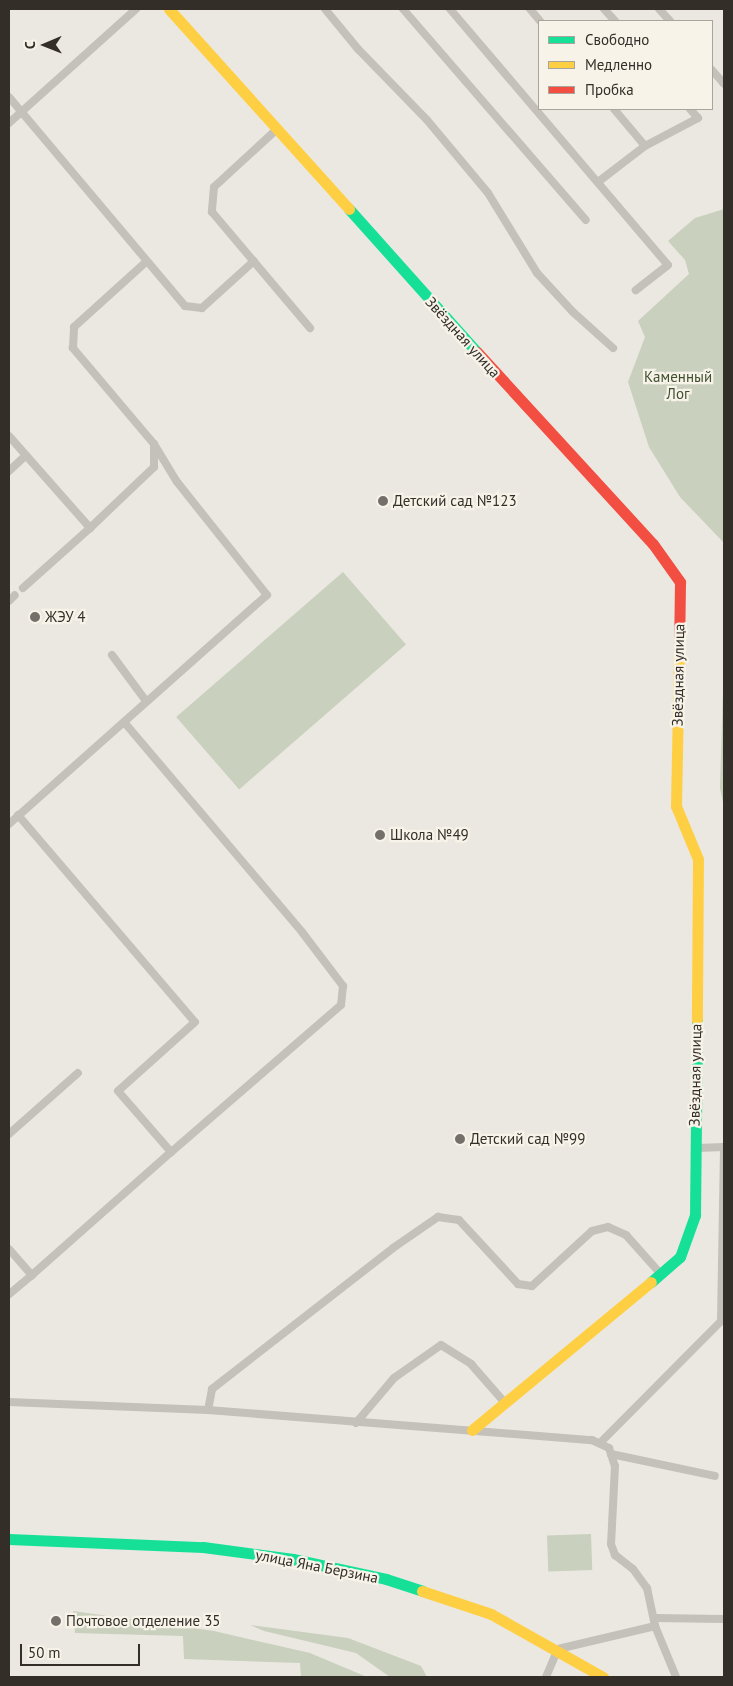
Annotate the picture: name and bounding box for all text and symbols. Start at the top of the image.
north arrow [20,20,70,70]
legend [538,20,713,110]
text: Свободно [585,30,649,49]
text: С [21,41,39,49]
text: Медленно [585,55,652,74]
text: Пробка [585,80,634,99]
street label: Звёздная улица [422,293,504,381]
park label: Каменный Лог [644,367,712,402]
place label: Детский сад №123 [393,492,517,510]
marker: Детский сад №123 [377,495,389,507]
place label: ЖЭУ 4 [45,608,86,626]
marker: ЖЭУ 4 [29,611,41,623]
street label: Звёздная улица [668,623,688,727]
place label: Школа №49 [390,826,469,844]
marker: Школа №49 [374,829,386,841]
street label: Звёздная улица [685,1023,705,1127]
place label: Детский сад №99 [470,1130,585,1148]
marker: Детский сад №99 [454,1133,466,1145]
street label: улица Яна Берзина [254,1545,380,1587]
place label: Почтовое отделение 35 [66,1612,220,1630]
marker: Почтовое отделение 35 [50,1615,62,1627]
scale bar [22,1634,142,1666]
text: 50 m [28,1643,61,1662]

